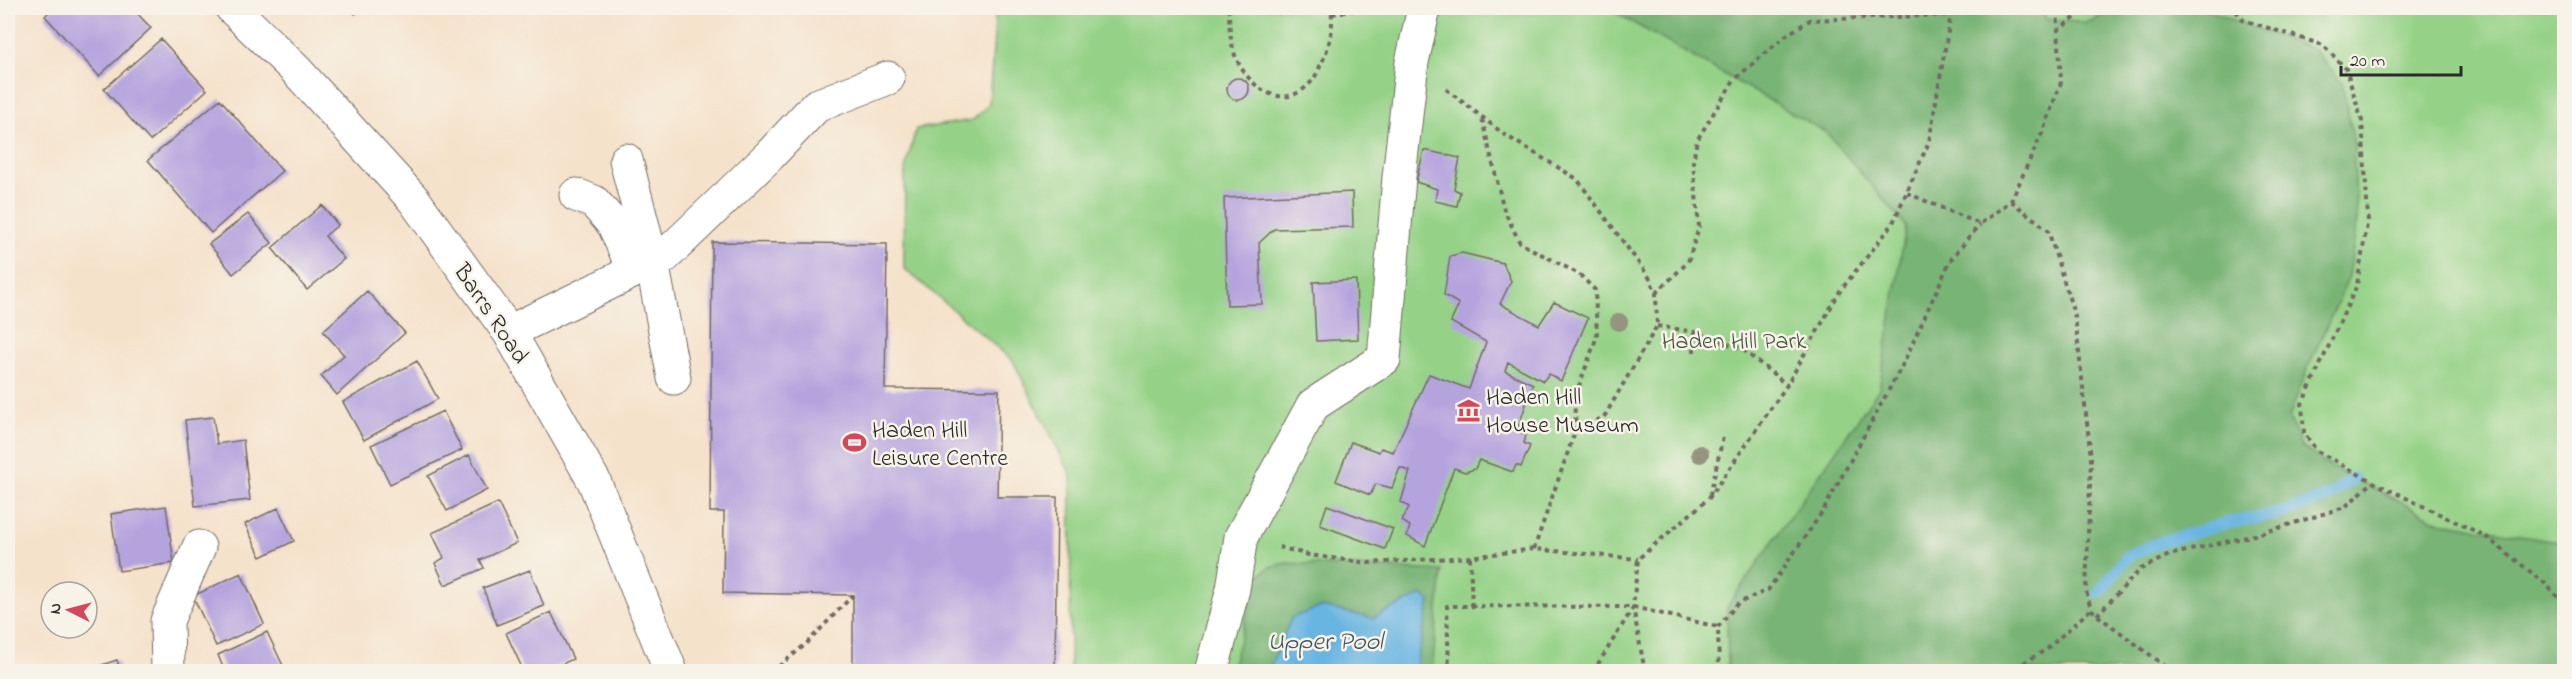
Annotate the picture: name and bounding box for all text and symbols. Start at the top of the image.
scale bar [2341,39,2461,77]
text: 20 m [2350,49,2385,75]
street label: Barrs Road [443,256,537,372]
park label: Haden Hill Park [1662,325,1807,360]
place label: Haden Hill House Museum [1486,381,1639,444]
museum icon: Haden Hill House Museum [1455,397,1481,423]
place label: Haden Hill Leisure Centre [872,414,1008,477]
sports icon: Haden Hill Leisure Centre [841,430,867,456]
north arrow [39,580,99,640]
text: N [44,602,69,615]
water label: Upper Pool [1267,624,1385,662]

